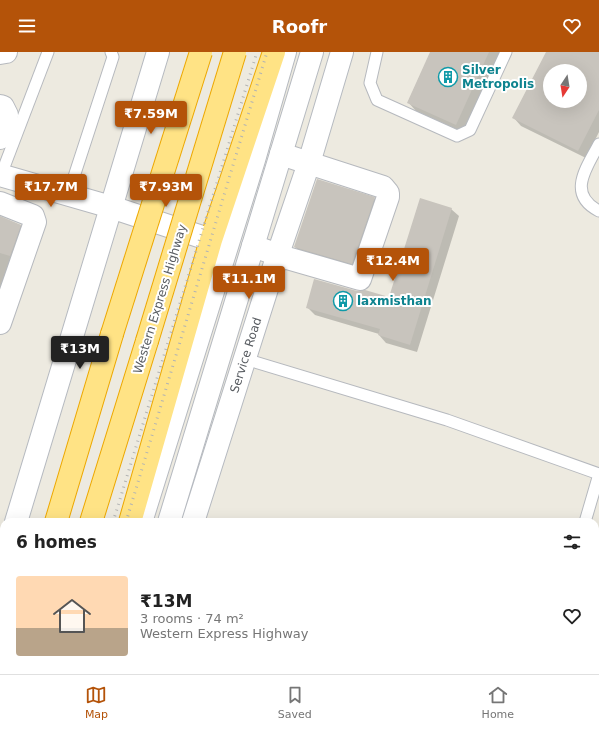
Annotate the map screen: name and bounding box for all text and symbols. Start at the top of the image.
icon: menu [16,15,38,37]
icon: heart [561,15,583,37]
text: Roofr [272,16,327,37]
place label: Silver Metropolis [462,63,534,91]
north arrow [543,64,587,108]
map controls [543,64,587,108]
building icon: Silver Metropolis [437,66,459,88]
pin: ₹7.59M [118,101,184,135]
text: ₹7.59M [124,106,178,121]
pin: ₹17.7M [18,174,84,208]
pin: ₹7.93M [133,174,199,208]
text: ₹17.7M [24,179,78,194]
text: ₹7.93M [139,179,193,194]
street label: Western Express Highway [131,223,189,375]
pin: ₹12.4M [360,248,426,282]
text: ₹12.4M [366,253,420,268]
pin: ₹11.1M [216,266,282,300]
text: ₹11.1M [222,271,276,286]
building icon: laxmisthan [332,290,354,312]
place label: laxmisthan [357,294,432,308]
street label: Service Road [227,316,264,395]
pin: ₹13M [56,336,104,370]
text: ₹13M [60,341,100,356]
icon: filters [561,531,583,553]
text: 6 homes [16,532,97,552]
text: ₹13M [140,591,192,611]
icon: home [48,592,96,640]
icon: heart [561,605,583,627]
text: 3 rooms · 74 m² [140,611,244,626]
text: Western Express Highway [140,626,309,641]
tab: Map [85,684,108,721]
tab: Saved [278,684,312,721]
tab: Home [482,684,514,721]

